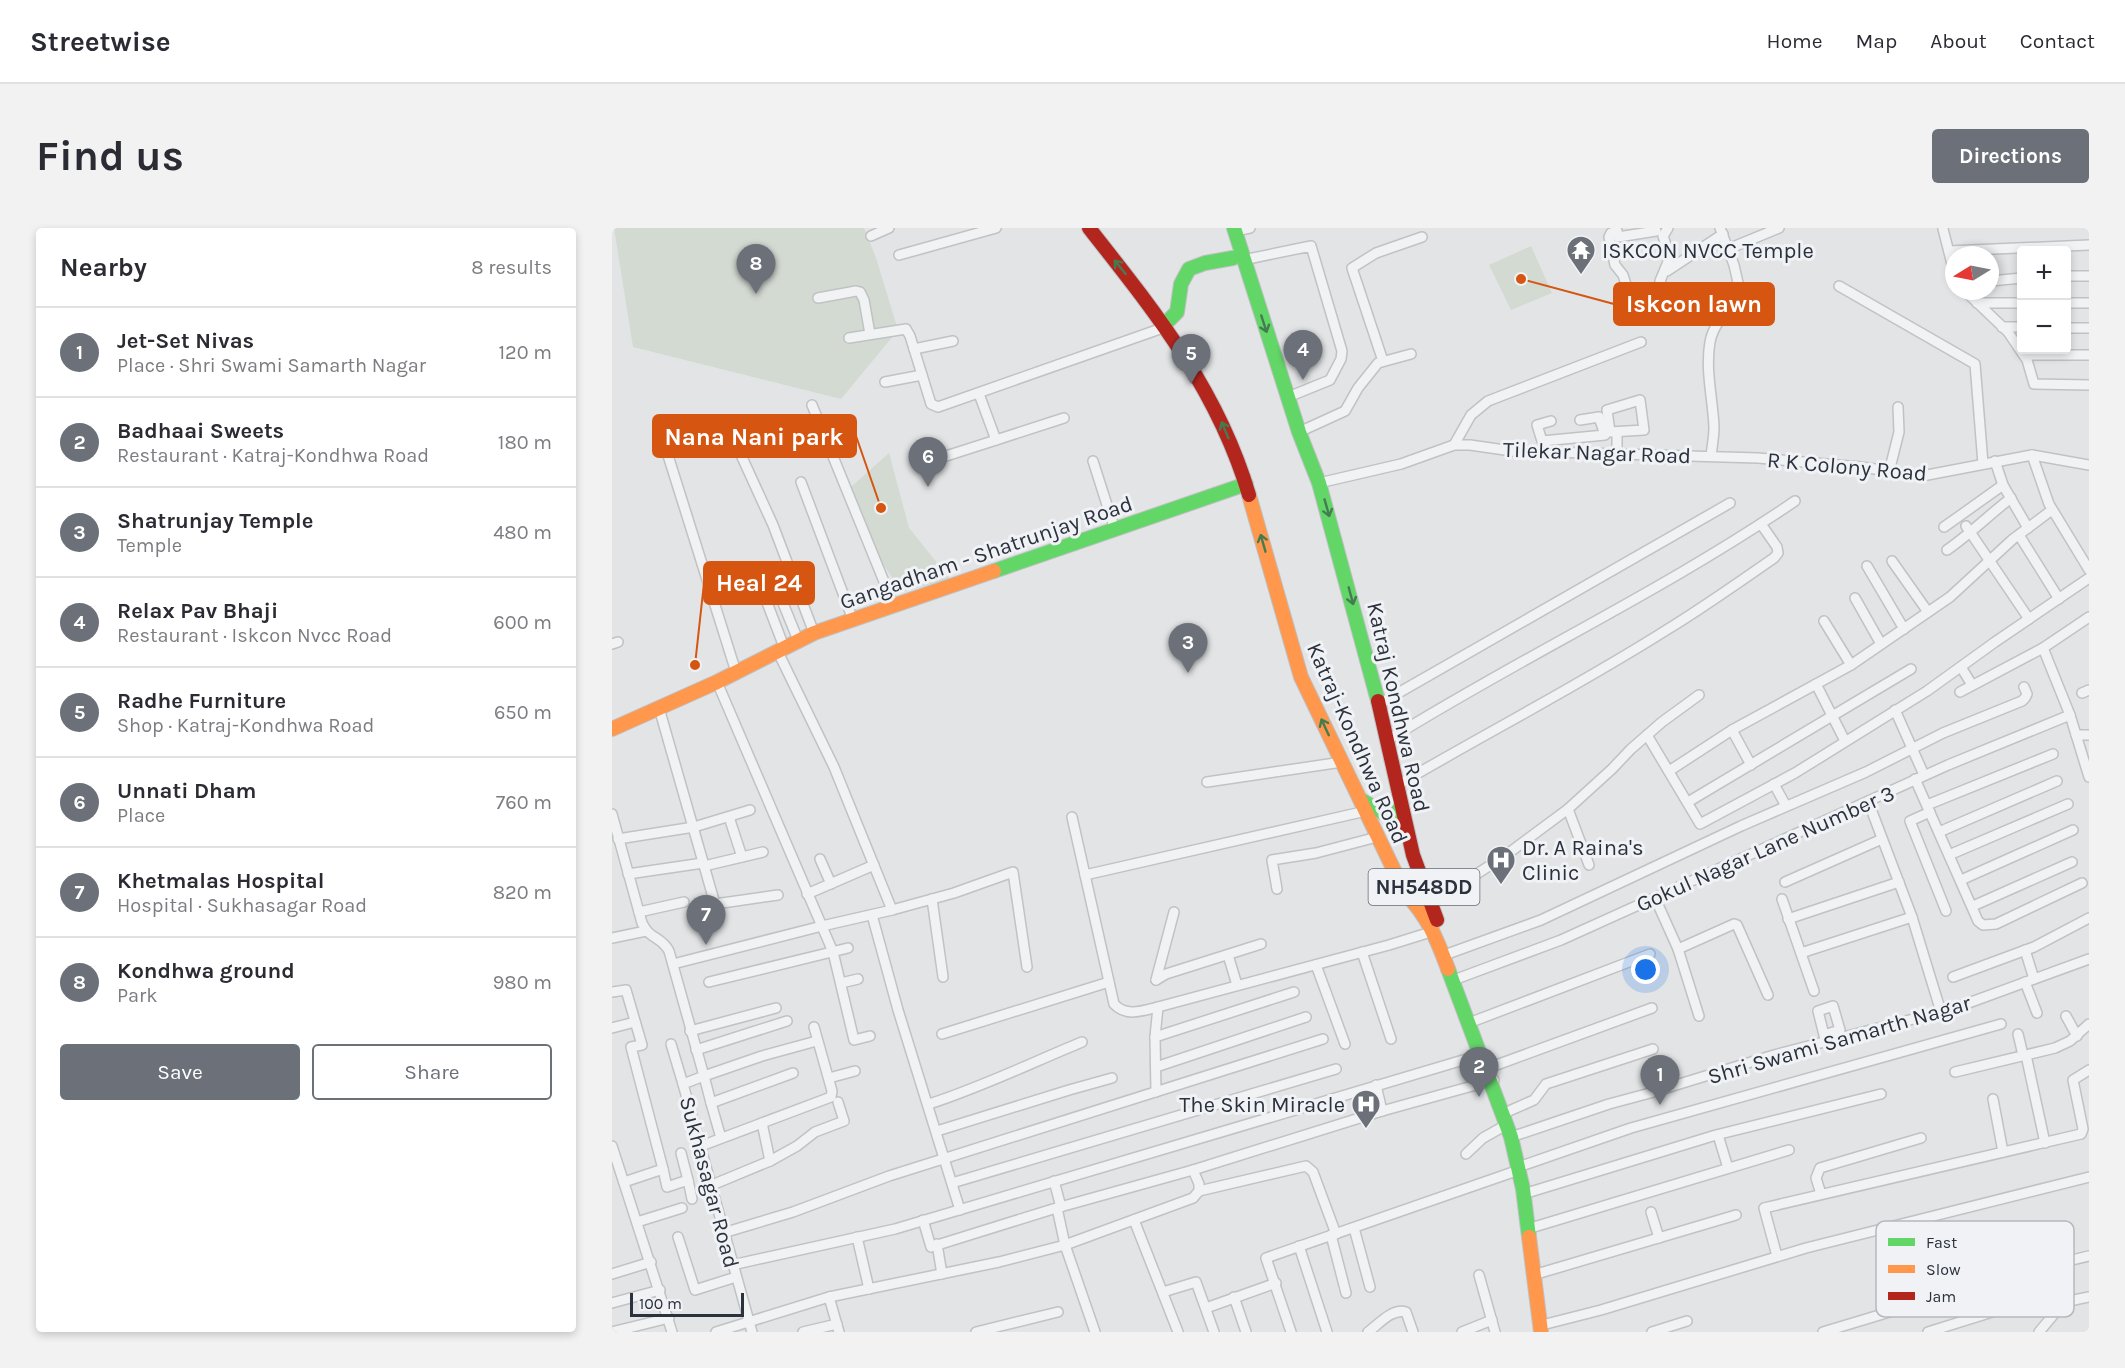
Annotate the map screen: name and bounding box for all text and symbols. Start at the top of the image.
text: Streetwise [30,25,171,58]
text: Home [1767,29,1823,53]
text: Map [1856,29,1897,53]
text: About [1930,29,1987,53]
text: Contact [2020,29,2095,53]
button: Directions [1932,129,2089,183]
text: Find us [36,131,184,181]
temple icon: ISKCON NVCC Temple [1565,234,1597,276]
place label: ISKCON NVCC Temple [1602,238,1814,264]
pin: 8 [736,244,776,294]
north arrow [1945,246,1999,300]
map controls [2017,246,2071,354]
button: + [2017,246,2071,300]
text: Nearby [60,252,147,283]
text: 8 results [471,256,552,279]
one-way arrow [1113,259,1126,275]
callout: Iskcon lawn [1614,283,1774,325]
text: Iskcon lawn [1626,290,1762,318]
button: − [2017,300,2071,354]
one-way arrow [1259,314,1270,333]
text: Jet-Set Nivas [117,328,254,354]
pin: 4 [1284,330,1322,380]
pin: 5 [1172,334,1210,384]
text: 1 [76,341,83,364]
text: 120 m [498,341,552,364]
text: Place · Shri Swami Samarth Nagar [117,354,426,377]
callout: Nana Nani park [653,415,856,457]
text: Badhaai Sweets [117,418,284,444]
one-way arrow [1219,421,1230,440]
text: Nana Nani park [665,423,843,451]
text: 2 [73,431,86,454]
text: 180 m [498,431,552,454]
street label: Tilekar Nagar Road [1502,437,1691,469]
pin: 6 [908,438,948,487]
text: Restaurant · Katraj-Kondhwa Road [117,444,429,467]
street label: R K Colony Road [1766,447,1928,487]
street label: Gangadham - Shatrunjay Road [837,491,1136,615]
one-way arrow [1322,498,1333,517]
text: Shatrunjay Temple [117,508,313,534]
text: 3 [73,521,86,544]
text: 480 m [493,521,552,544]
text: Temple [117,534,182,557]
one-way arrow [1257,534,1268,553]
callout: Heal 24 [704,562,814,604]
text: Heal 24 [716,569,802,597]
one-way arrow [1346,586,1358,605]
text: Relax Pav Bhaji [117,598,278,624]
street label: Katraj Kondhwa Road [1361,600,1435,815]
text: 4 [74,611,85,634]
text: 600 m [493,611,552,634]
text: Restaurant · Iskcon Nvcc Road [117,624,392,647]
pin: 3 [1168,624,1208,673]
street label: Katraj-Kondhwa Road [1301,639,1413,848]
text: Radhe Furniture [117,688,286,714]
text: 5 [74,701,85,724]
text: 650 m [494,701,552,724]
text: Shop · Katraj-Kondhwa Road [117,714,374,737]
one-way arrow [1319,718,1331,736]
text: Unnati Dham [117,778,256,804]
street label: Gokul Nagar Lane Number 3 [1632,780,1899,918]
text: 6 [73,791,86,814]
text: 760 m [496,791,552,814]
text: Place [117,804,165,827]
place label: Dr. A Raina's Clinic [1522,835,1644,886]
hospital icon: Dr. A Raina's Clinic [1485,844,1517,886]
text: Khetmalas Hospital [117,868,324,894]
road number: NH548DD [1368,869,1480,905]
text: 7 [75,881,84,904]
text: 820 m [493,881,552,904]
text: Hospital · Sukhasagar Road [117,894,367,917]
pin: 7 [686,896,725,945]
your location [1631,955,1660,984]
text: Kondhwa ground [117,958,295,984]
text: 8 [73,971,86,994]
text: 980 m [493,971,552,994]
text: Park [117,984,158,1007]
street label: Shri Swami Samarth Nagar [1705,990,1974,1090]
button: Save [60,1044,300,1100]
button: Share [312,1044,552,1100]
pin: 2 [1460,1048,1498,1097]
pin: 1 [1640,1056,1680,1105]
hospital icon: The Skin Miracle [1350,1088,1382,1130]
place label: The Skin Miracle [1179,1092,1345,1118]
street label: Sukhasagar Road [674,1094,744,1271]
legend [1876,1221,2074,1317]
text: Fast [1926,1233,1957,1252]
text: Slow [1926,1260,1961,1279]
text: Jam [1926,1287,1956,1306]
scale bar [630,1290,744,1318]
text: 100 m [639,1294,682,1313]

